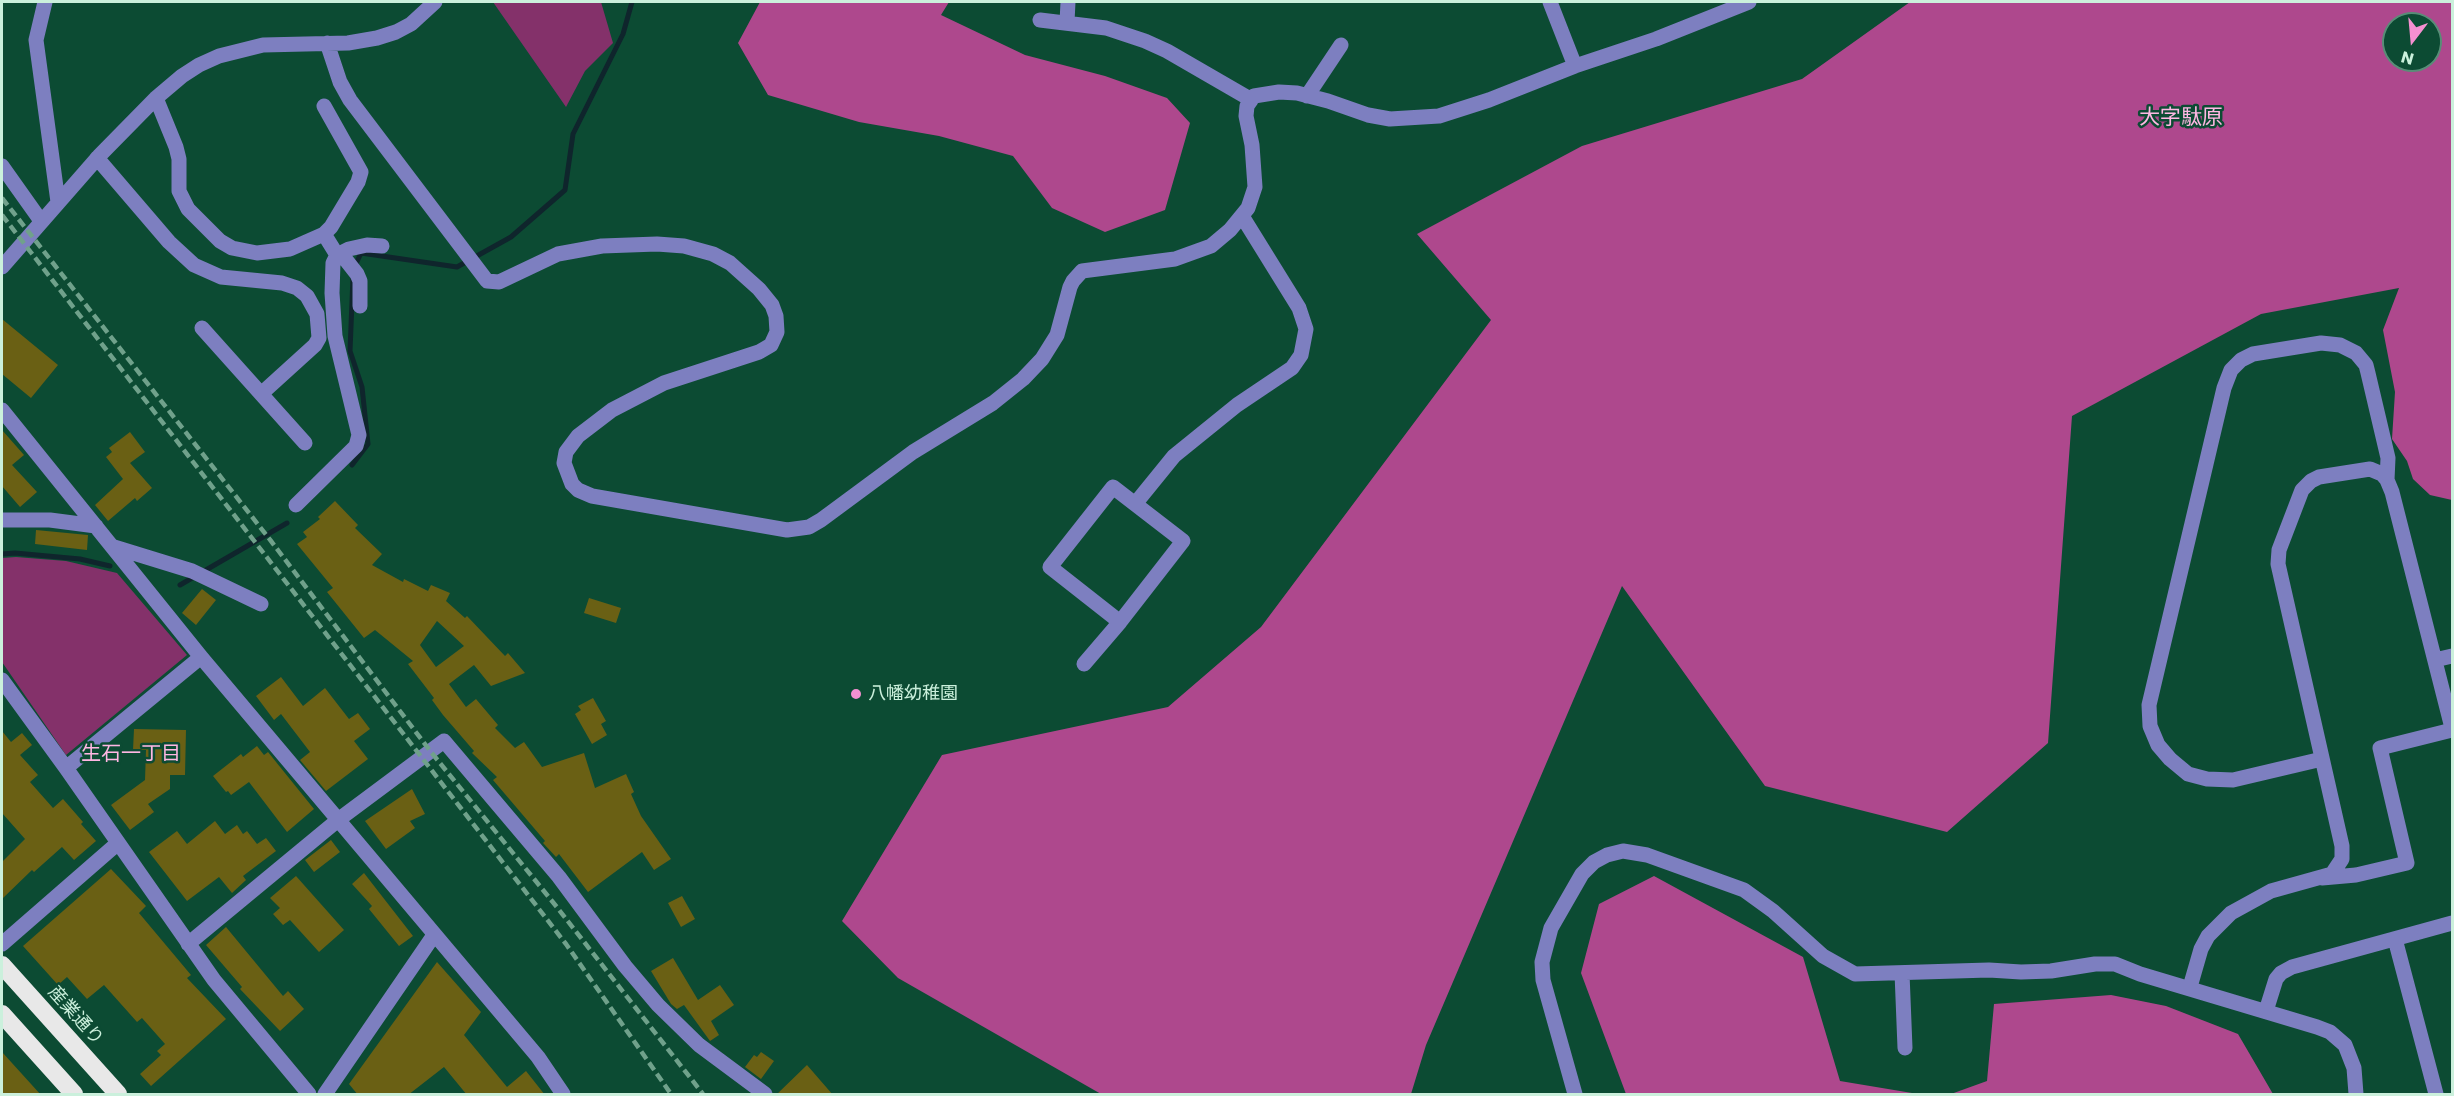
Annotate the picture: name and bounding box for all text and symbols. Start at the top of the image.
north arrow [2382,12,2442,72]
text: N [2398,45,2416,71]
district label: 大字駄原 [2139,106,2223,132]
place label: 八幡幼稚園 [868,683,958,705]
marker: 八幡幼稚園 [849,687,863,701]
district label: 生石一丁目 [81,743,181,767]
street label: 産業通り [43,982,107,1050]

